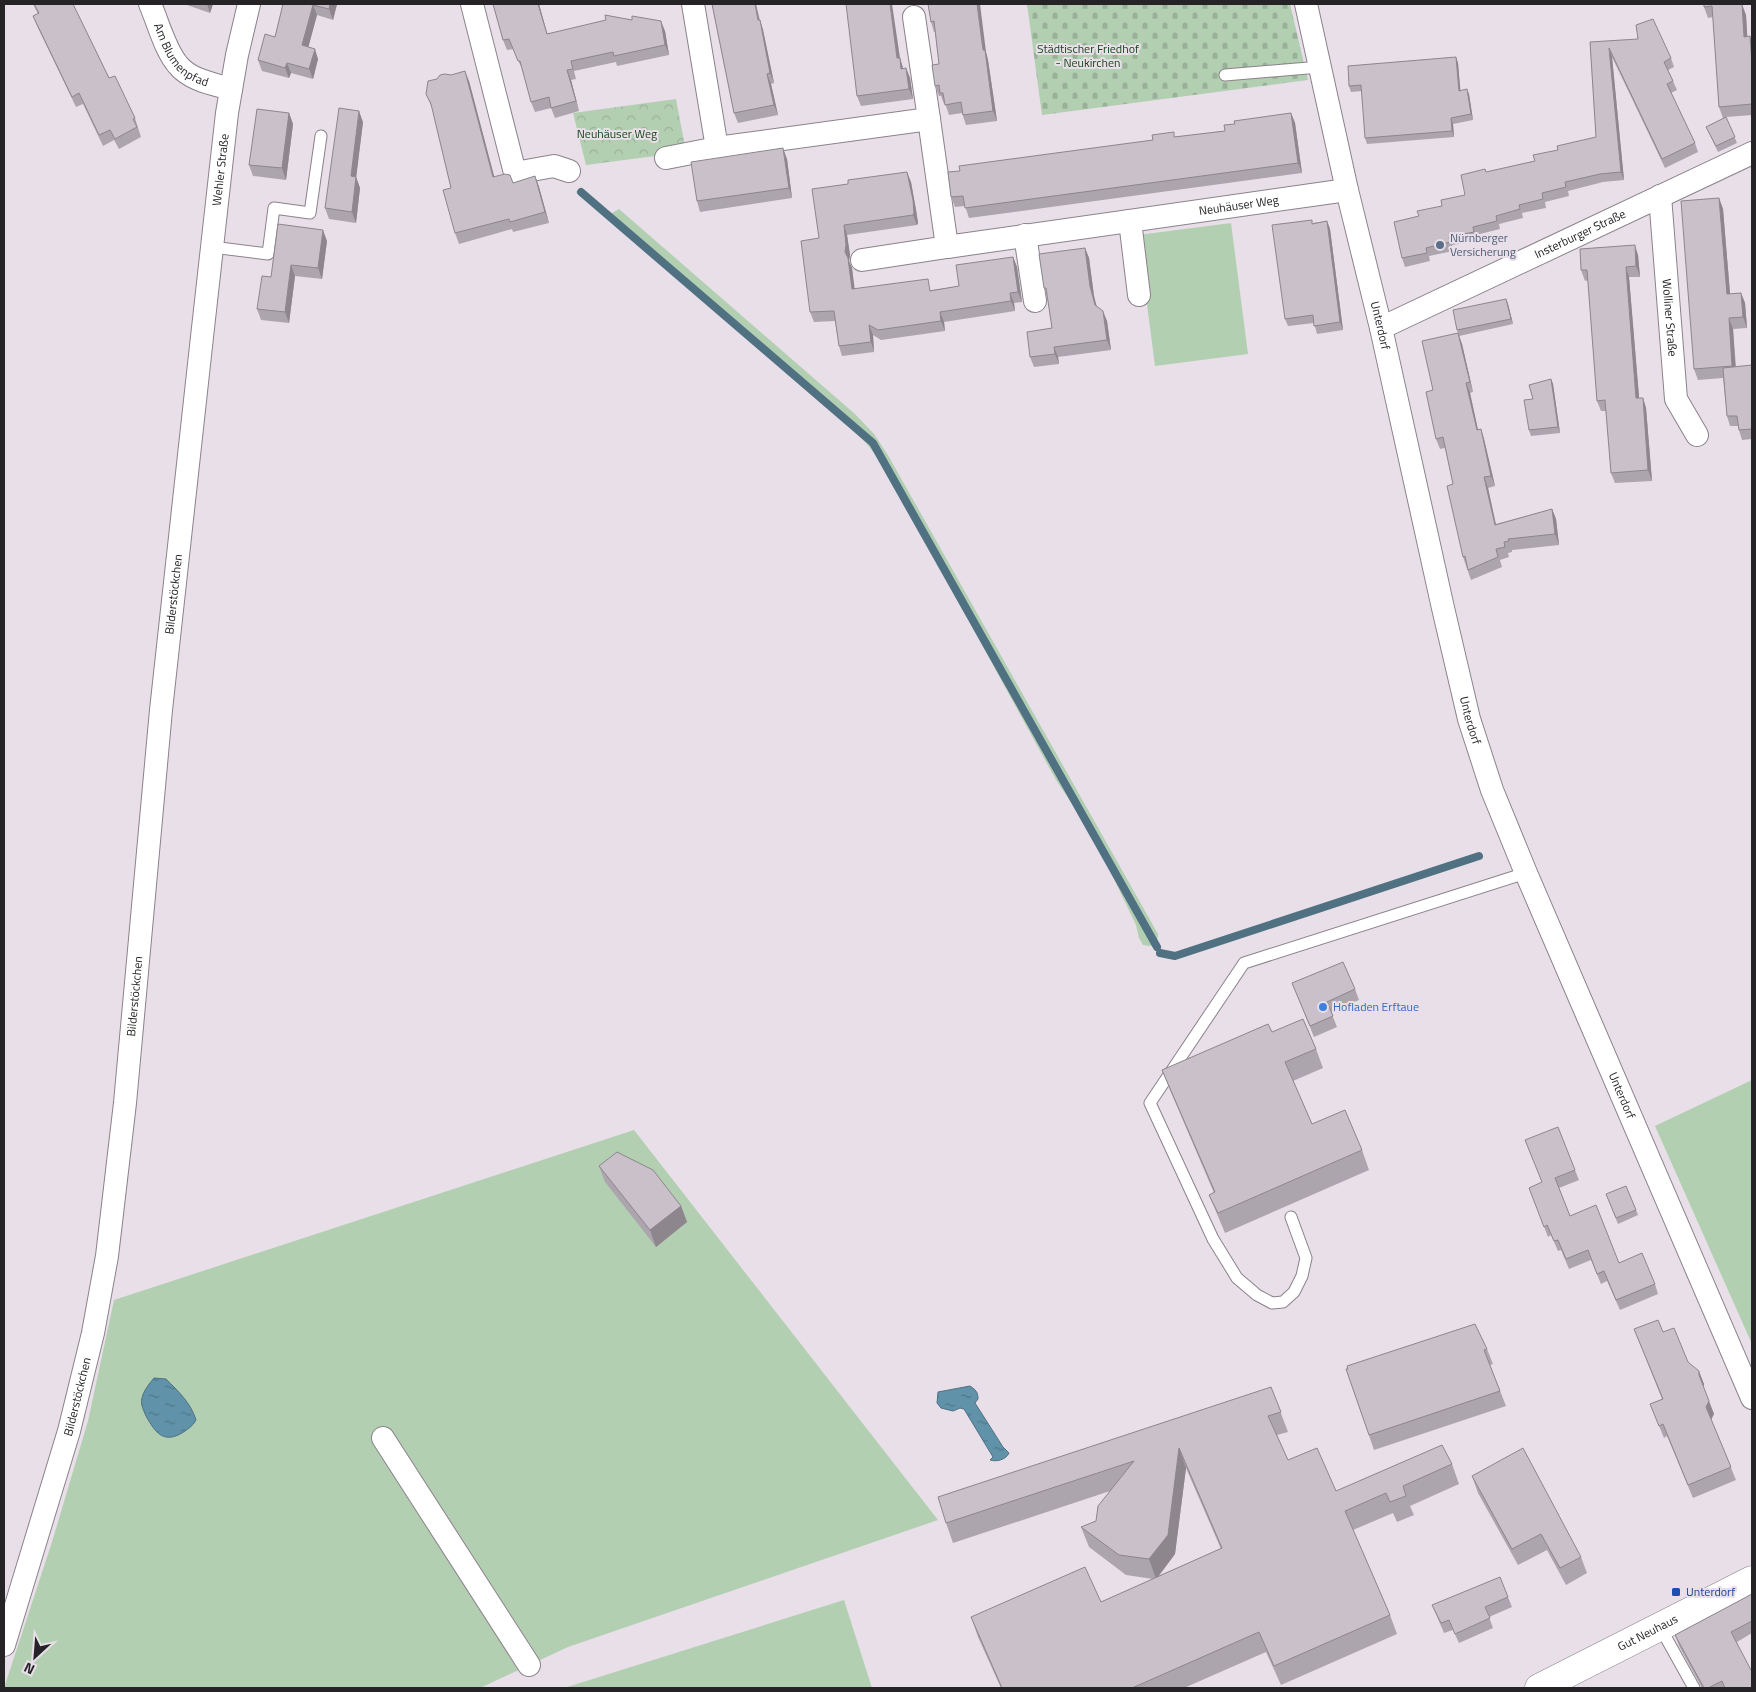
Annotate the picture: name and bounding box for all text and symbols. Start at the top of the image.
street label: Am Blumenpfad [149,20,211,91]
park label: Städtischer Friedhof - Neukirchen [1037,39,1139,72]
park label: Neuhäuser Weg [577,124,657,143]
street label: Wehler Straße [207,133,234,207]
street label: Neuhäuser Weg [1198,190,1280,220]
street label: Insterburger Straße [1531,204,1629,263]
place label: Nürnberger Versicherung [1450,228,1516,261]
marker: Nürnberger Versicherung [1434,239,1446,251]
street label: Wolliner Straße [1658,278,1683,357]
street label: Unterdorf [1366,299,1396,351]
street label: Bilderstöckchen [159,553,187,635]
street label: Unterdorf [1455,694,1487,747]
street label: Bilderstöckchen [121,955,147,1037]
place label: Hofladen Erftaue [1333,997,1419,1016]
marker: Hofladen Erftaue [1317,1001,1329,1013]
street label: Unterdorf [1604,1069,1641,1122]
street label: Bilderstöckchen [58,1355,96,1438]
place label: Unterdorf [1686,1582,1735,1601]
marker: Unterdorf [1670,1586,1682,1598]
street label: Gut Neuhaus [1614,1609,1681,1656]
north arrow [10,1632,60,1682]
text: N [20,1658,38,1681]

